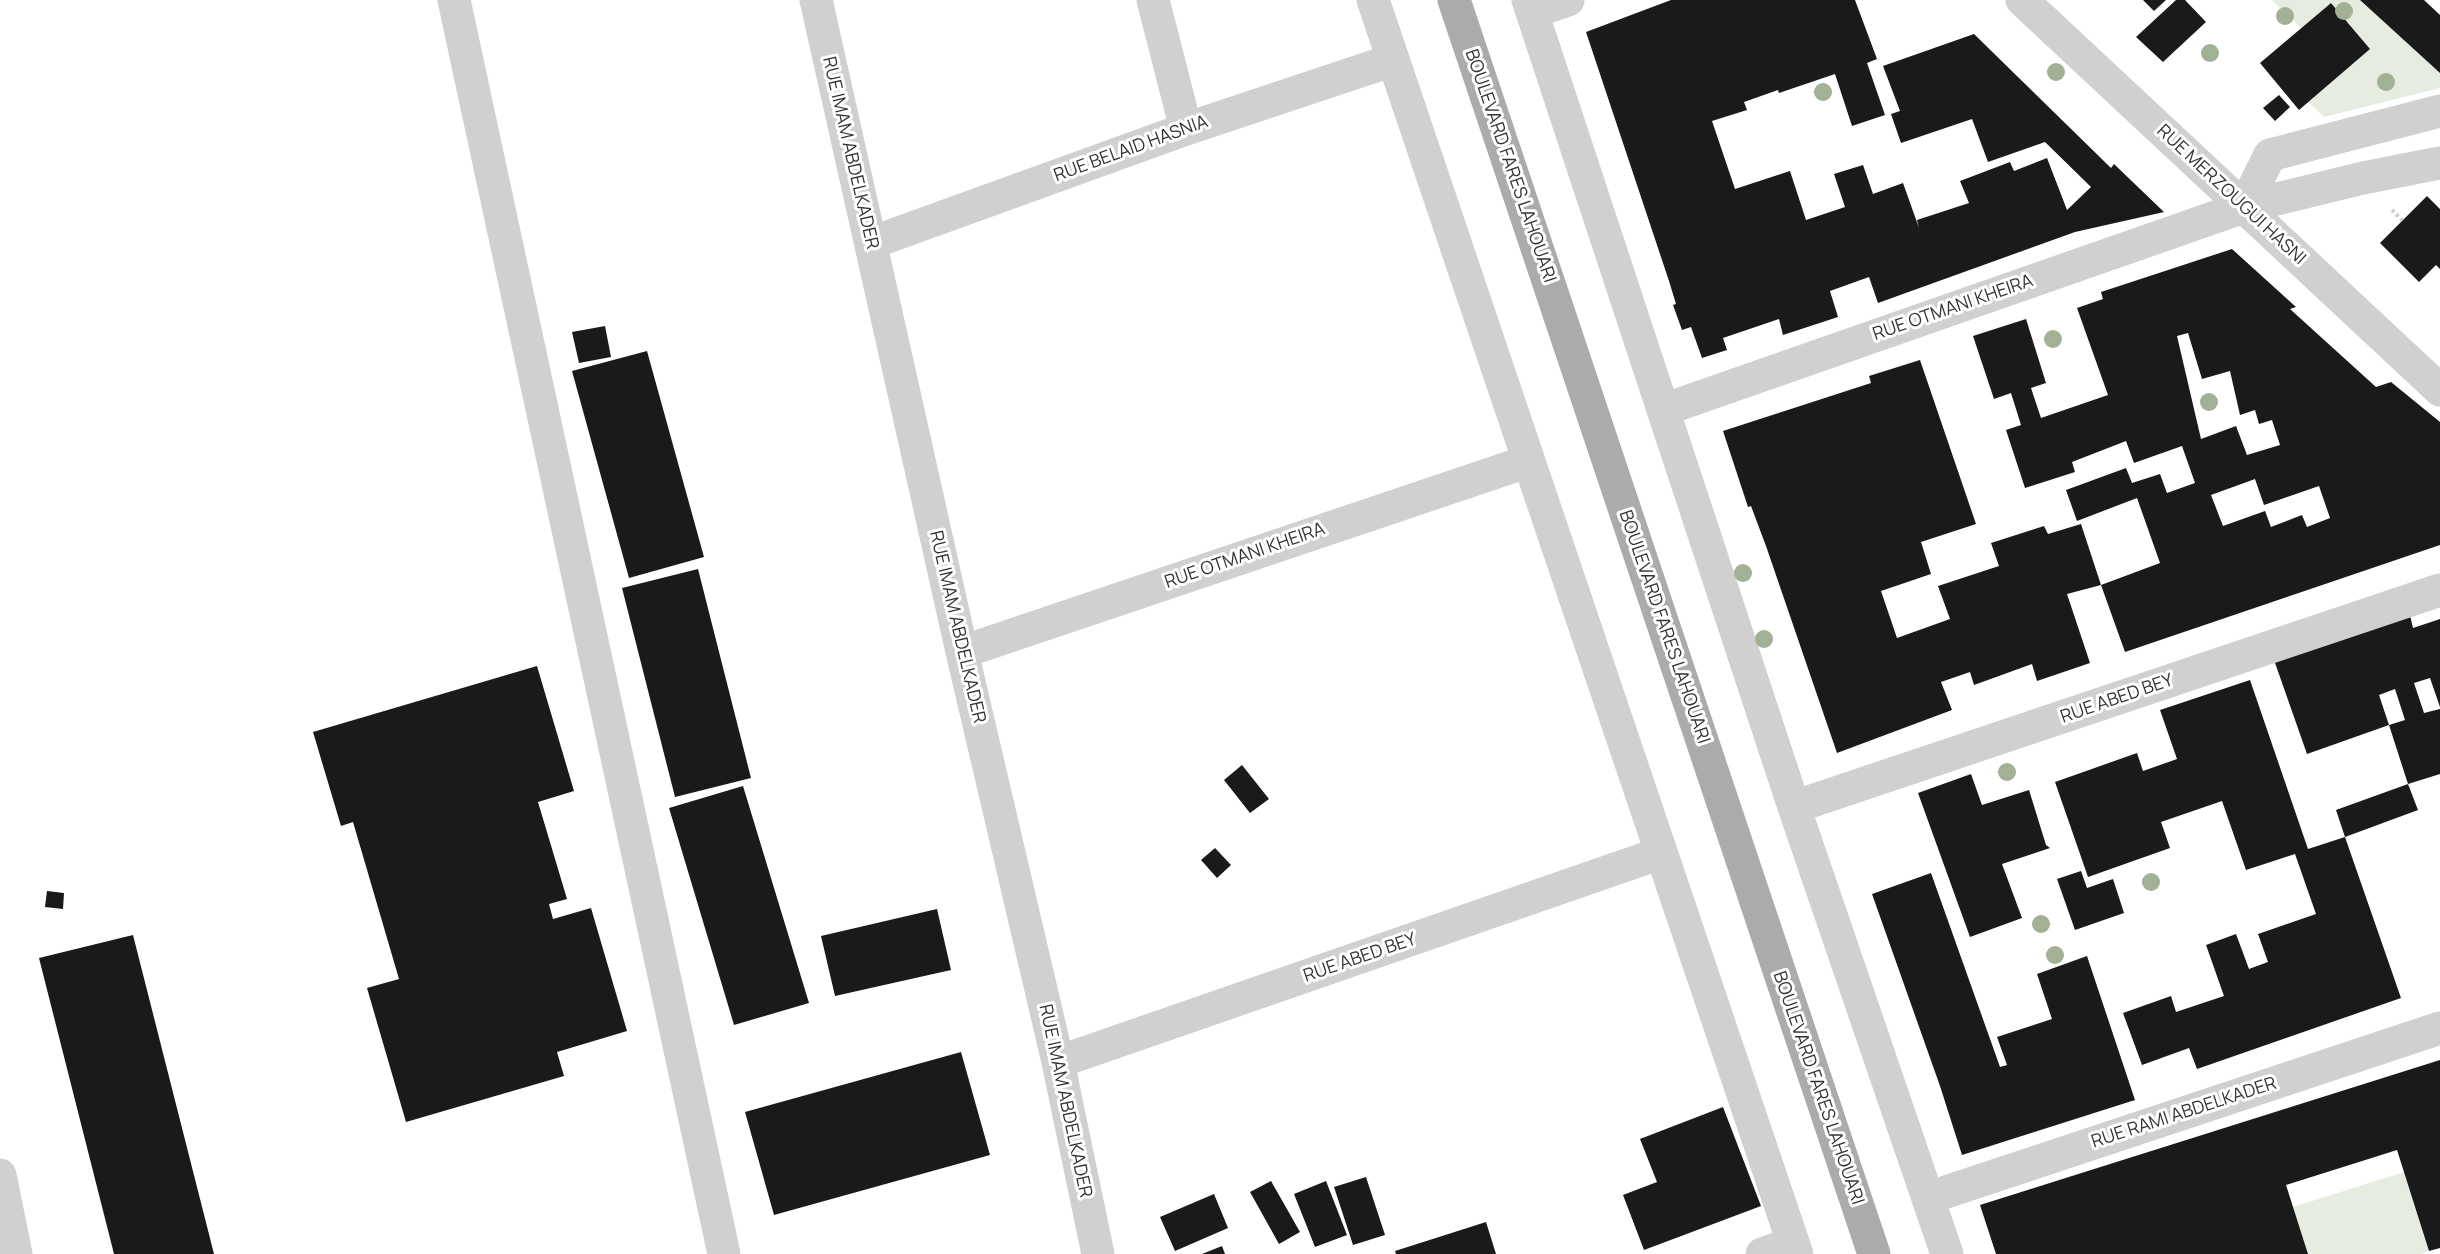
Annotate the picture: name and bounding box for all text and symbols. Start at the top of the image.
street label: BOULEVARD FARES LAHOUARI [1460,47,1560,285]
street label: RUE IMAM ABDELKADER [817,55,883,251]
street label: RUE BELAID HASNIA [1051,111,1211,187]
street label: RUE MERZOUGUI HASNI [2152,120,2310,270]
street label: RUE OTMANI KHEIRA [1870,270,2036,346]
street label: BOULEVARD FARES LAHOUARI [1614,508,1714,746]
street label: RUE OTMANI KHEIRA [1162,518,1328,594]
street label: RUE IMAM ABDELKADER [924,529,990,725]
street label: RUE ABED BEY [2058,670,2176,728]
street label: RUE ABED BEY [1301,929,1419,987]
street label: BOULEVARD FARES LAHOUARI [1768,969,1868,1207]
street label: RUE IMAM ABDELKADER [1034,1002,1096,1200]
street label: RUE RAMI ABDELKADER [2089,1073,2279,1153]

